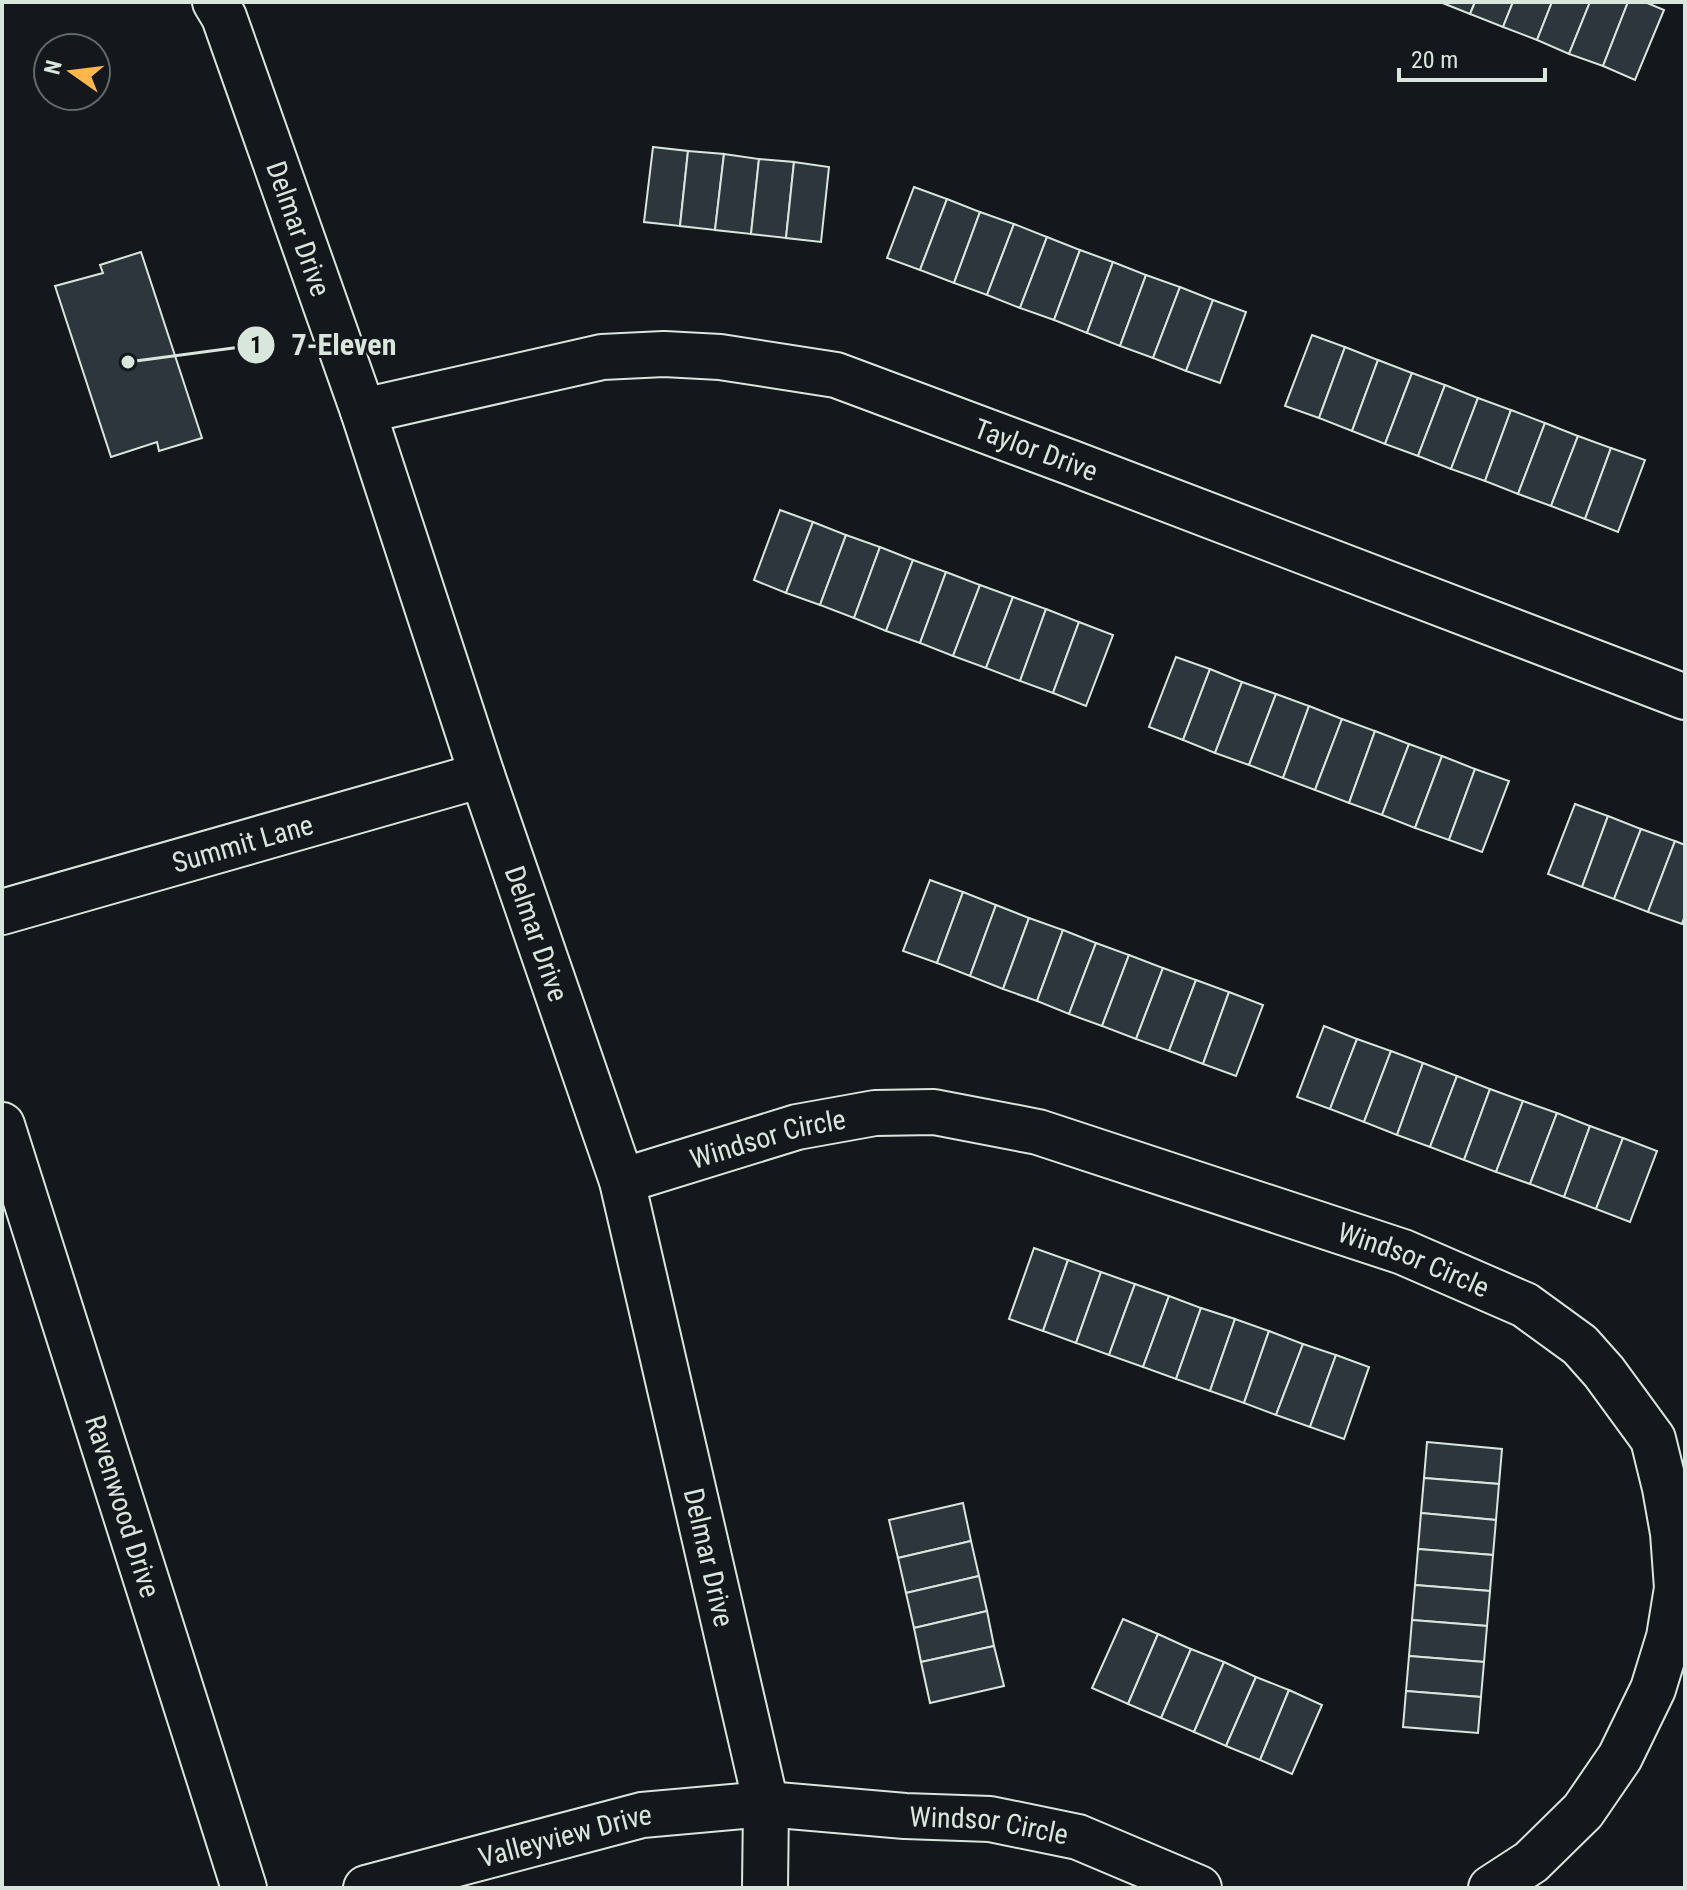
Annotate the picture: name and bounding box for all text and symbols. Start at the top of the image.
north arrow [32,32,112,112]
scale bar [1399,32,1545,82]
text: 20 m [1411,46,1458,74]
text: N [39,58,67,77]
street label: Delmar Drive [260,157,338,301]
callout: 7-Eleven [236,318,412,372]
text: 7-Eleven [292,327,396,362]
text: 1 [250,331,262,359]
street label: Taylor Drive [970,412,1102,488]
street label: Summit Lane [168,808,317,879]
street label: Delmar Drive [498,862,575,1006]
street label: Windsor Circle [686,1102,848,1176]
street label: Windsor Circle [1334,1215,1494,1304]
street label: Ravenwood Drive [79,1411,167,1601]
street label: Delmar Drive [677,1485,741,1630]
street label: Valleyview Drive [475,1798,653,1874]
street label: Windsor Circle [909,1800,1071,1851]

